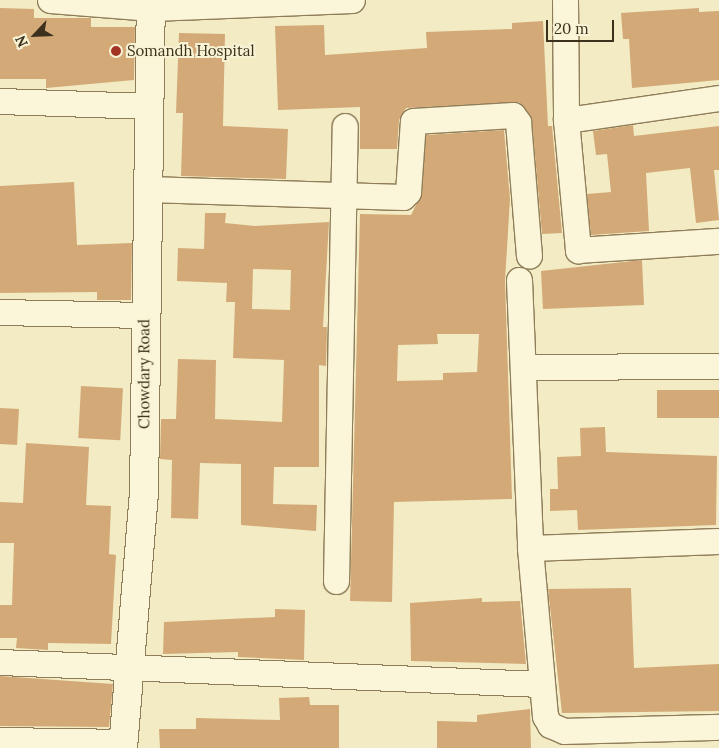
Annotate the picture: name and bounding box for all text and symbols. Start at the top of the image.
north arrow [10,10,60,60]
scale bar [549,10,616,42]
text: 20 m [554,19,589,38]
text: N [11,33,32,50]
place label: Somandh Hospital [127,42,255,60]
marker: Somandh Hospital [109,44,123,58]
street label: Chowdary Road [135,319,153,429]

